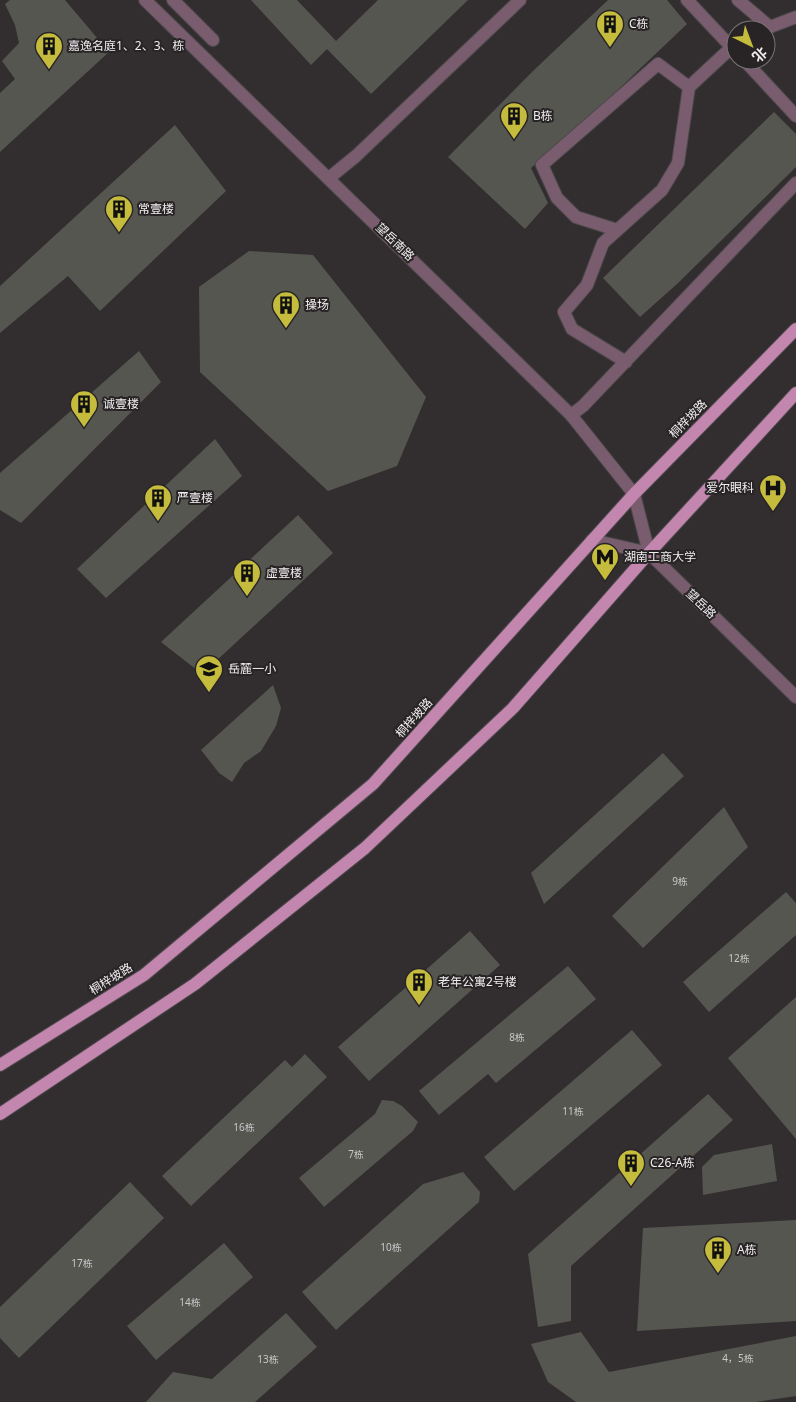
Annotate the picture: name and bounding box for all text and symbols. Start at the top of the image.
building icon: C栋 [595,9,625,48]
place label: C栋 [629,15,649,32]
north arrow [726,20,776,70]
building icon: 嘉逸名庭1、2、3、栋 [34,31,64,70]
place label: 嘉逸名庭1、2、3、栋 [68,37,185,54]
text: 北 [748,43,772,67]
building icon: B栋 [499,101,529,140]
place label: B栋 [533,107,553,124]
building icon: 常壹楼 [104,194,134,233]
place label: 常壹楼 [138,200,174,217]
street label: 望岳南路 [372,219,419,264]
building icon: 操场 [271,290,301,329]
place label: 操场 [305,296,329,313]
building icon: 诚壹楼 [69,389,99,428]
place label: 诚壹楼 [103,395,139,412]
street label: 桐梓坡路 [665,395,710,442]
hospital icon: 爱尔眼科 [758,473,788,512]
place label: 爱尔眼科 [706,479,754,496]
building icon: 严壹楼 [143,483,173,522]
place label: 严壹楼 [177,489,213,506]
metro station icon: 湖南工商大学 [590,542,620,581]
place label: 湖南工商大学 [624,548,696,565]
building icon: 虚壹楼 [232,558,262,597]
place label: 虚壹楼 [266,564,302,581]
street label: 望岳路 [682,585,720,622]
school or university icon: 岳麓一小 [194,654,224,693]
place label: 岳麓一小 [228,660,276,677]
street label: 桐梓坡路 [391,694,436,741]
house number: 9栋 [672,874,688,888]
house number: 12栋 [728,951,750,965]
street label: 桐梓坡路 [86,959,136,999]
building icon: 老年公寓2号楼 [404,967,434,1006]
place label: 老年公寓2号楼 [438,973,517,990]
house number: 8栋 [509,1030,525,1044]
house number: 11栋 [562,1104,584,1118]
house number: 16栋 [233,1120,255,1134]
house number: 7栋 [348,1147,364,1161]
building icon: C26-A栋 [616,1148,646,1187]
place label: C26-A栋 [650,1154,695,1171]
building icon: A栋 [703,1235,733,1274]
house number: 10栋 [380,1240,402,1254]
place label: A栋 [737,1241,757,1258]
house number: 17栋 [71,1256,93,1270]
house number: 14栋 [179,1295,201,1309]
house number: 4，5栋 [722,1351,754,1365]
house number: 13栋 [257,1352,279,1366]

